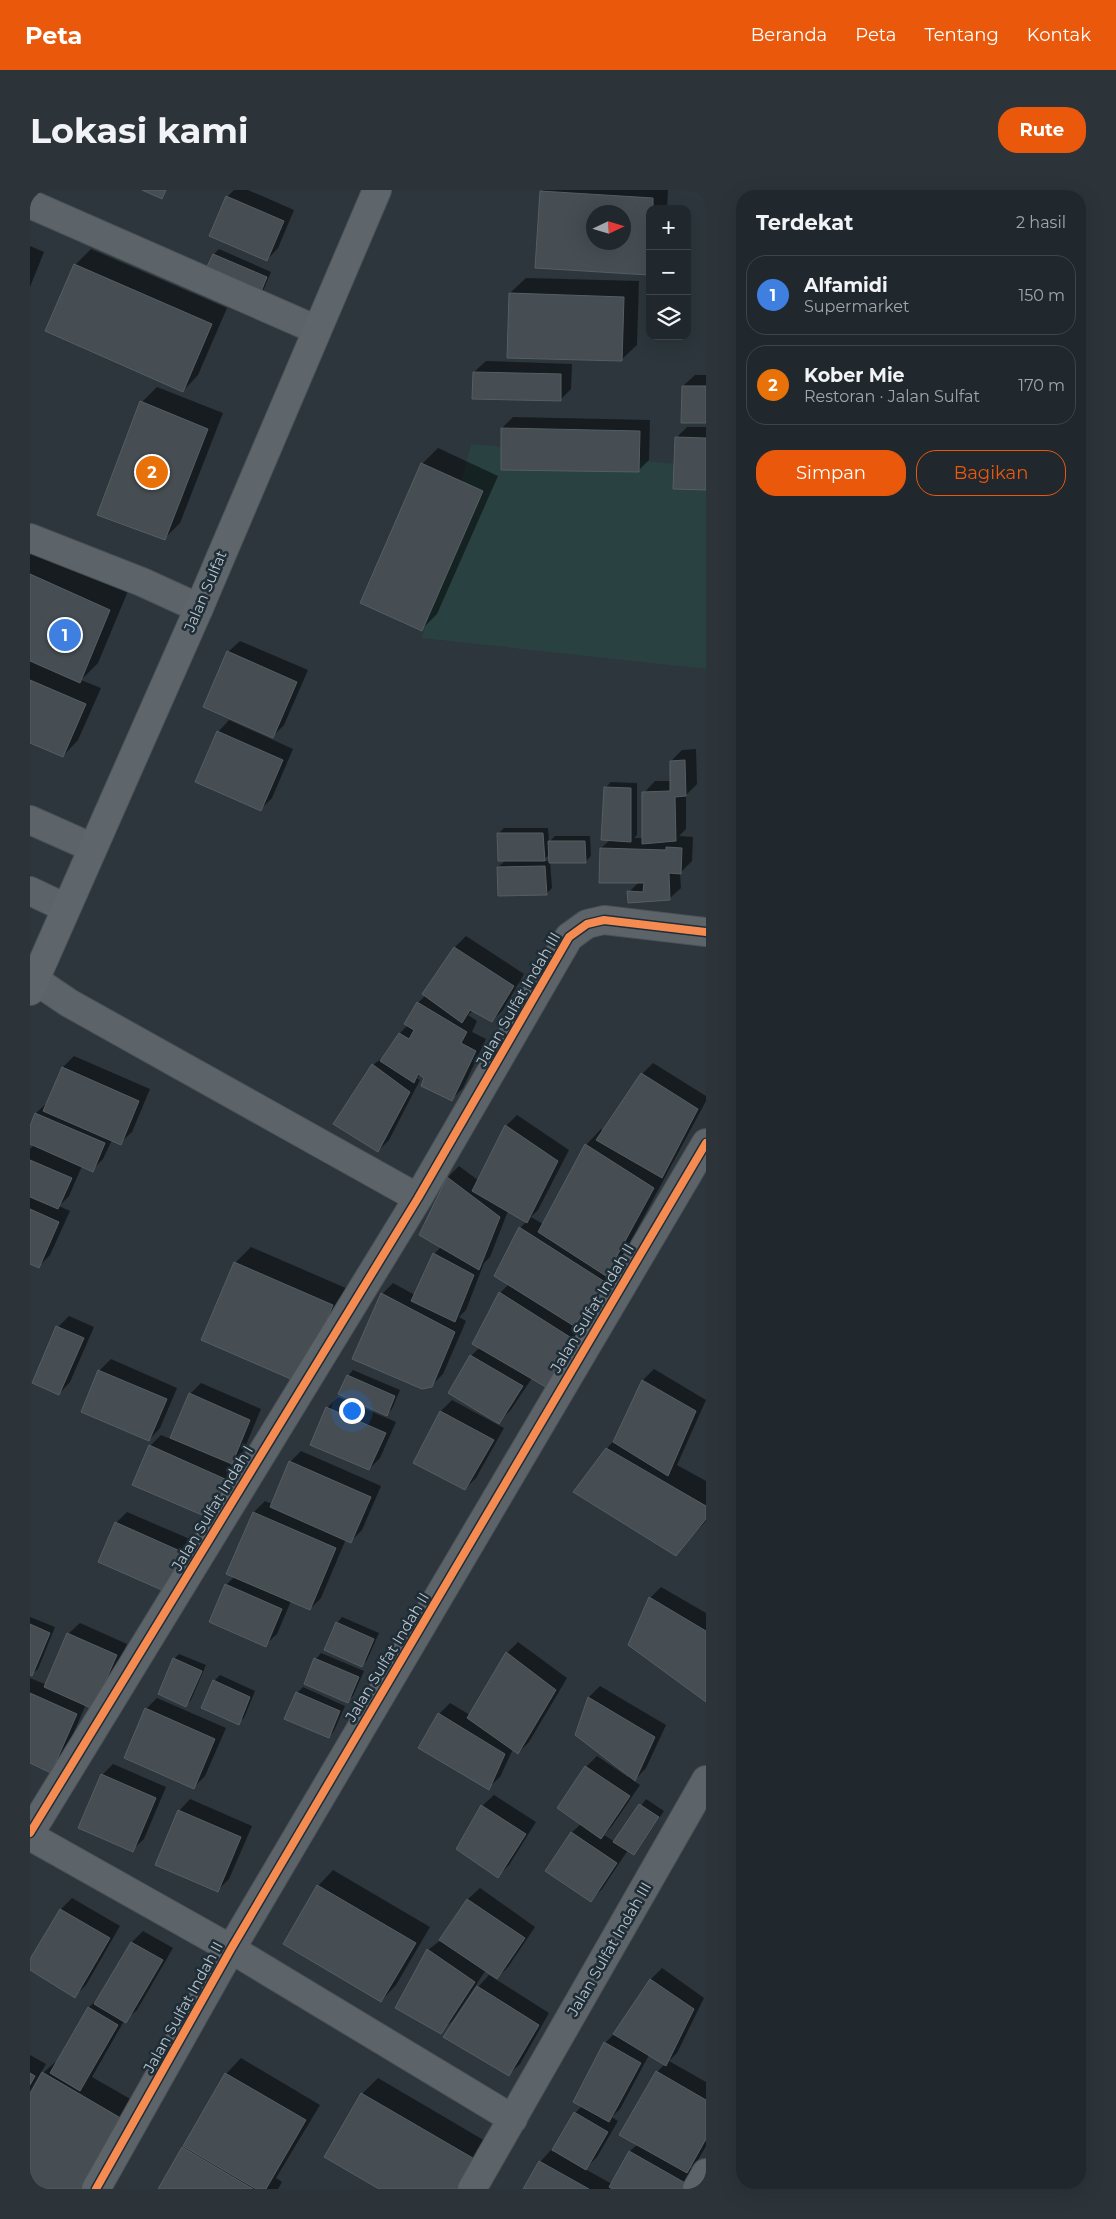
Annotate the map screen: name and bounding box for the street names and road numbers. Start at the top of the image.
street label: Jalan Sulfat [179,547,231,635]
street label: Jalan Sulfat Indah III [471,929,564,1070]
street label: Jalan Sulfat Indah II [545,1240,638,1377]
street label: Jalan Sulfat Indah I [167,1442,257,1575]
street label: Jalan Sulfat Indah II [340,1589,433,1726]
street label: Jalan Sulfat Indah III [562,1879,655,2020]
street label: Jalan Sulfat Indah II [139,1938,227,2077]

